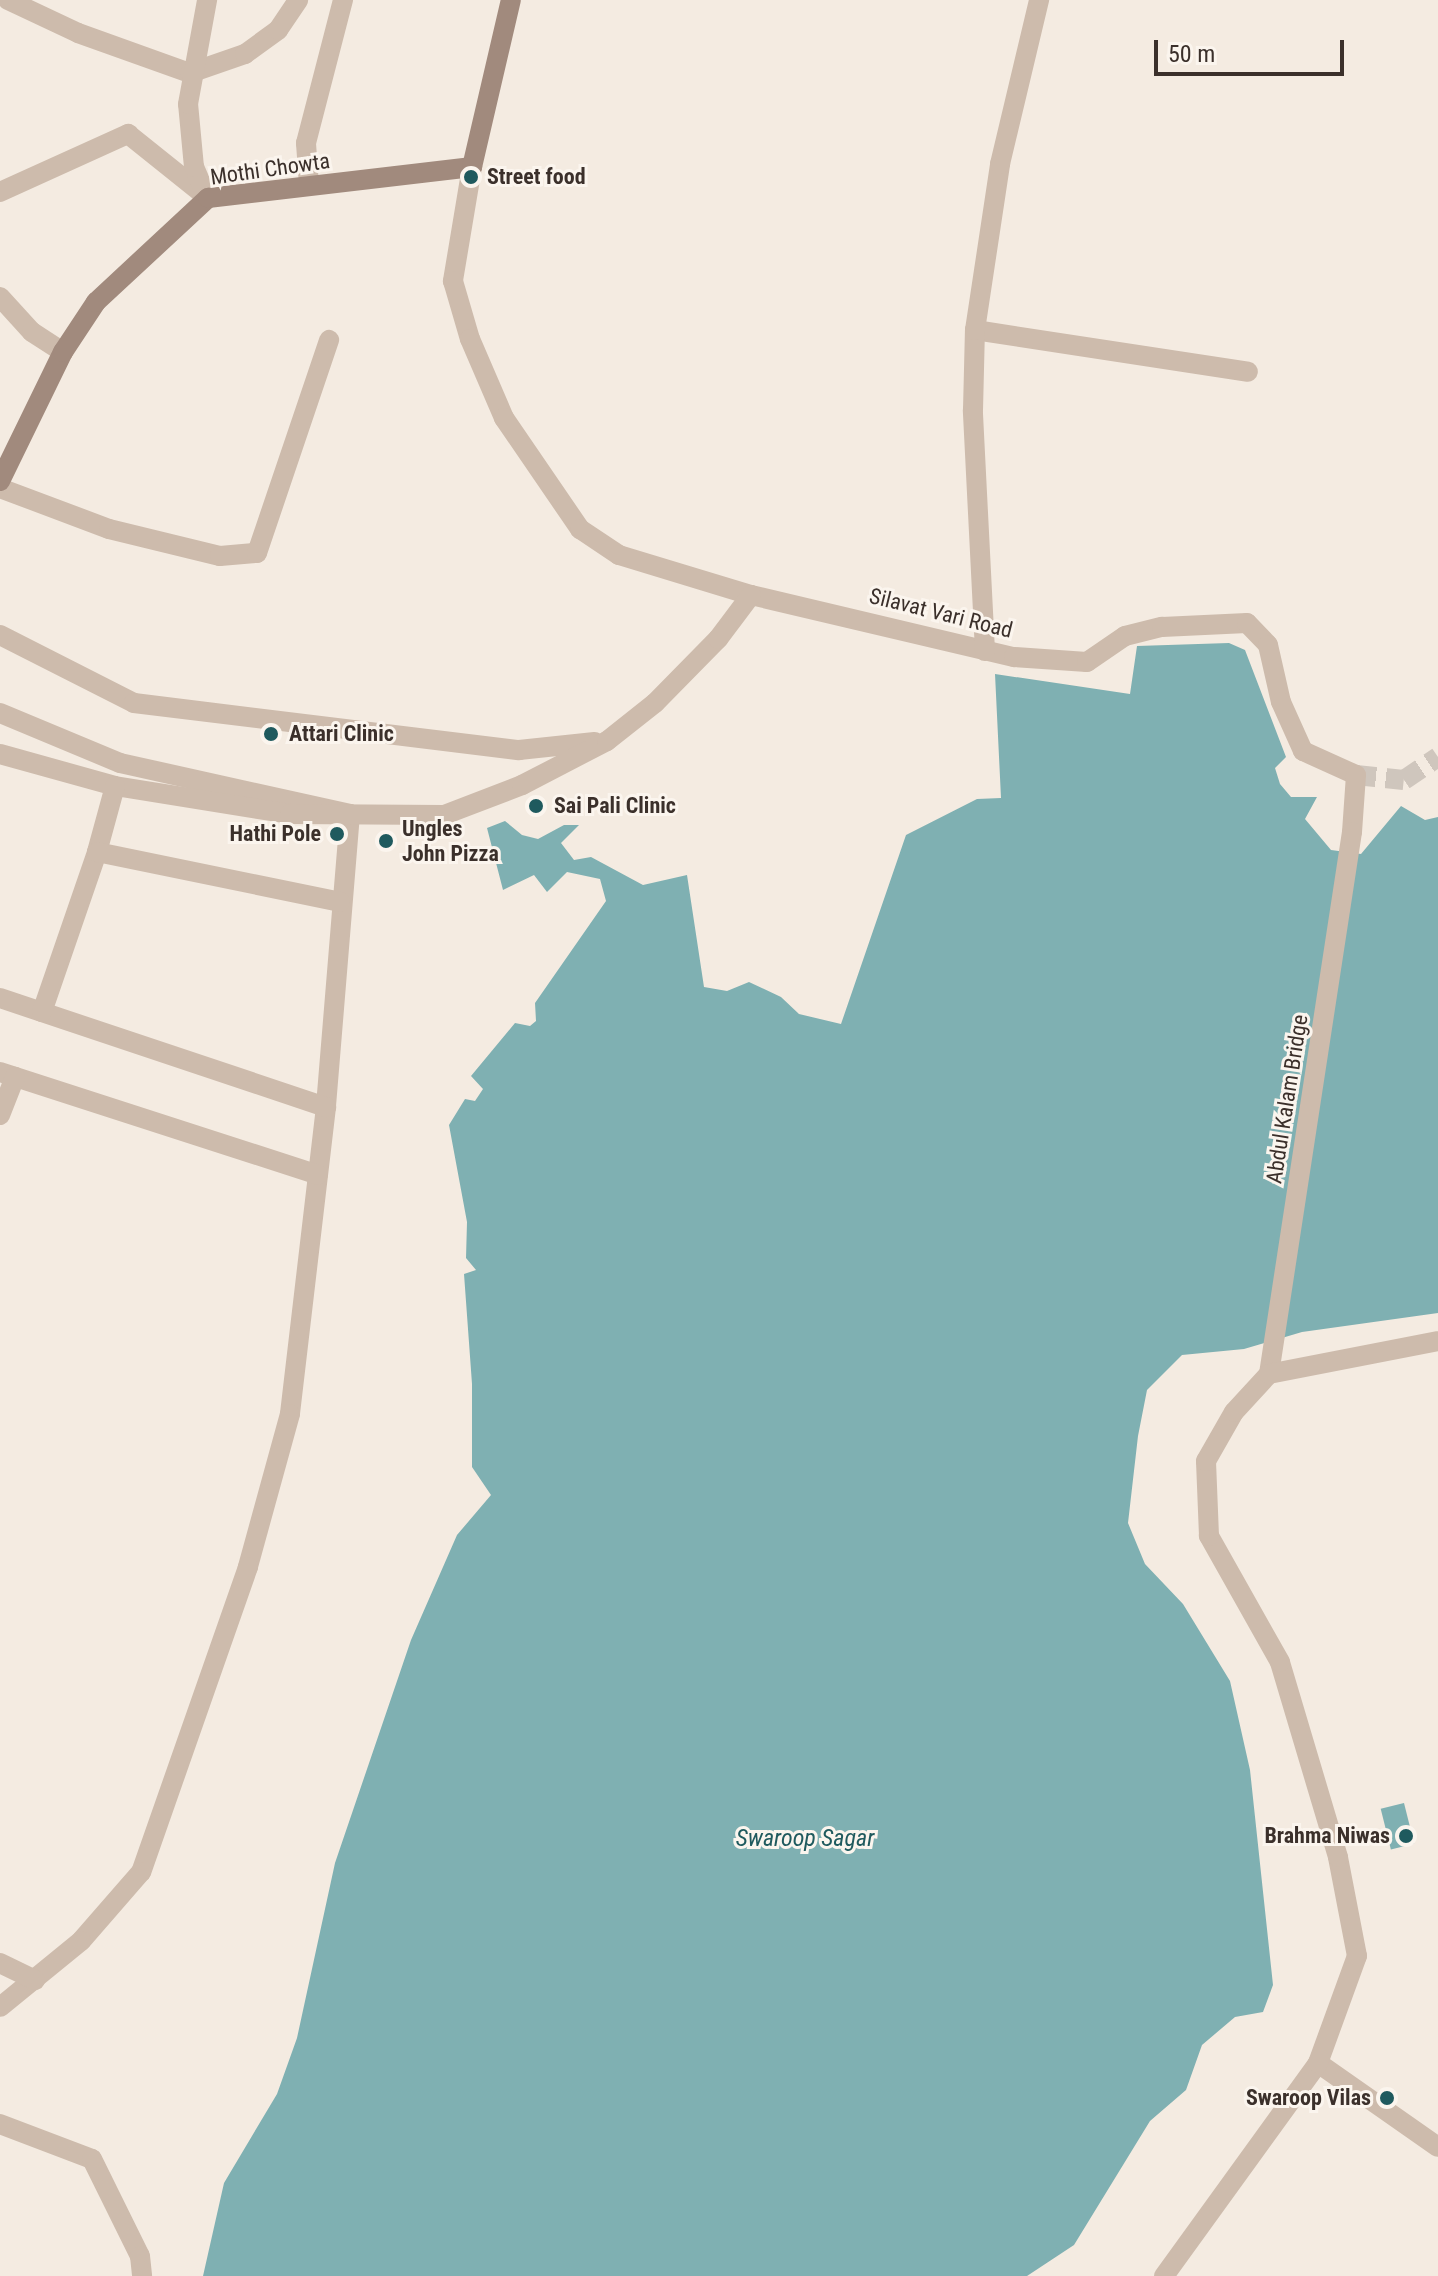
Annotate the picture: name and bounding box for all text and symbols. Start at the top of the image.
scale bar [1158,24,1348,74]
text: 50 m [1168,40,1215,68]
street label: Mothi Chowta [209,148,331,190]
place label: Street food [487,164,586,190]
marker: Street food [462,168,480,186]
street label: Silavat Vari Road [867,582,1015,644]
place label: Attari Clinic [289,721,394,747]
marker: Attari Clinic [260,723,282,745]
place label: Sai Pali Clinic [554,793,676,819]
marker: Sai Pali Clinic [525,795,547,817]
place label: Ungles John Pizza [402,815,499,866]
place label: Hathi Pole [230,821,321,847]
marker: Hathi Pole [328,825,346,843]
marker: Ungles John Pizza [377,832,395,850]
street label: Abdul Kalam Bridge [1261,1013,1313,1185]
place label: Brahma Niwas [1264,1823,1390,1849]
water label: Swaroop Sagar [736,1825,874,1853]
marker: Brahma Niwas [1397,1827,1415,1845]
place label: Swaroop Vilas [1246,2085,1371,2111]
marker: Swaroop Vilas [1378,2089,1396,2107]

